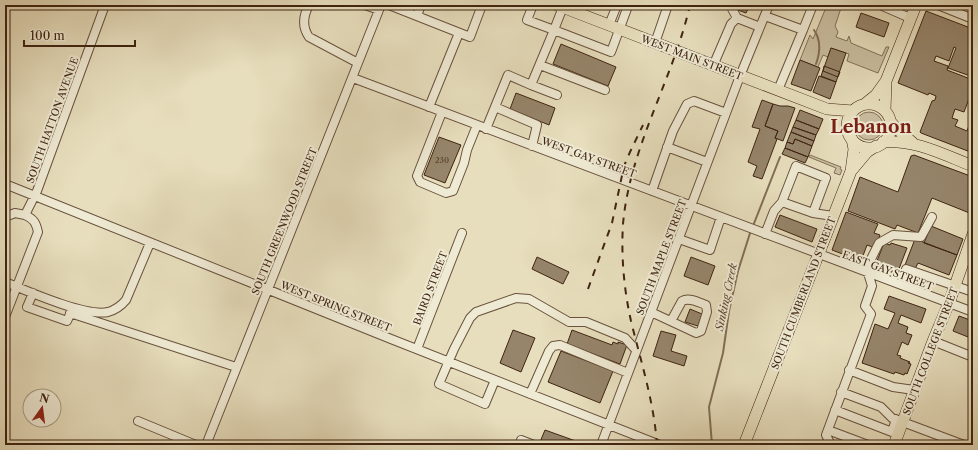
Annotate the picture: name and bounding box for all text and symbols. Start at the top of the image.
scale bar [24,22,135,48]
text: 100 m [30,28,65,43]
street label: WEST MAIN STREET [638,32,745,83]
street label: SOUTH HATTON AVENUE [24,55,81,185]
district label: Lebanon [830,116,912,138]
street label: WEST GAY STREET [539,134,638,181]
street label: SOUTH GREENWOOD STREET [249,145,320,297]
house number: 230 [435,155,449,165]
street label: SOUTH MAPLE STREET [633,197,690,317]
street label: SOUTH CUMBERLAND STREET [768,215,839,371]
street label: EAST GAY STREET [840,248,936,293]
street label: BAIRD STREET [410,249,451,327]
water label: Sinking Creek [712,262,740,333]
street label: WEST SPRING STREET [278,278,394,335]
street label: SOUTH COLLEGE STREET [900,285,961,417]
north arrow [22,388,62,428]
text: N [38,390,51,406]

